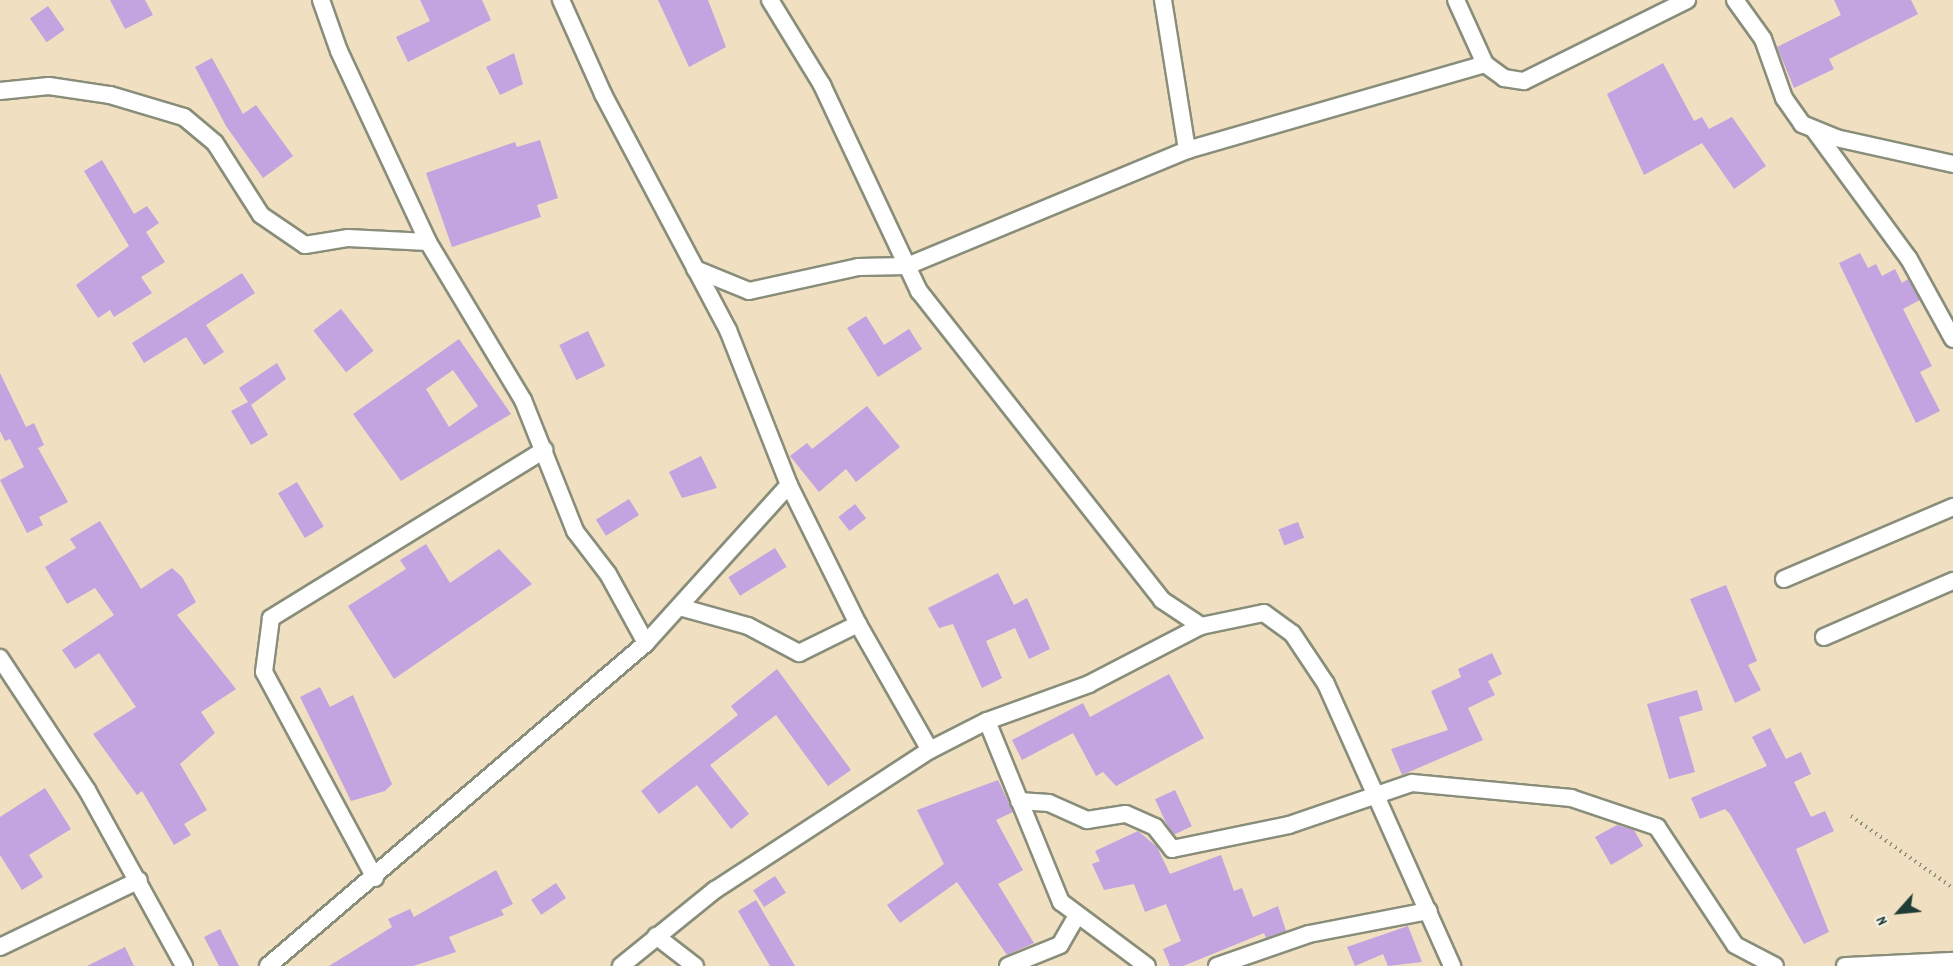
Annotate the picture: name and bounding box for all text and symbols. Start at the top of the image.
north arrow [1869,882,1929,942]
text: N [1870,912,1895,929]

